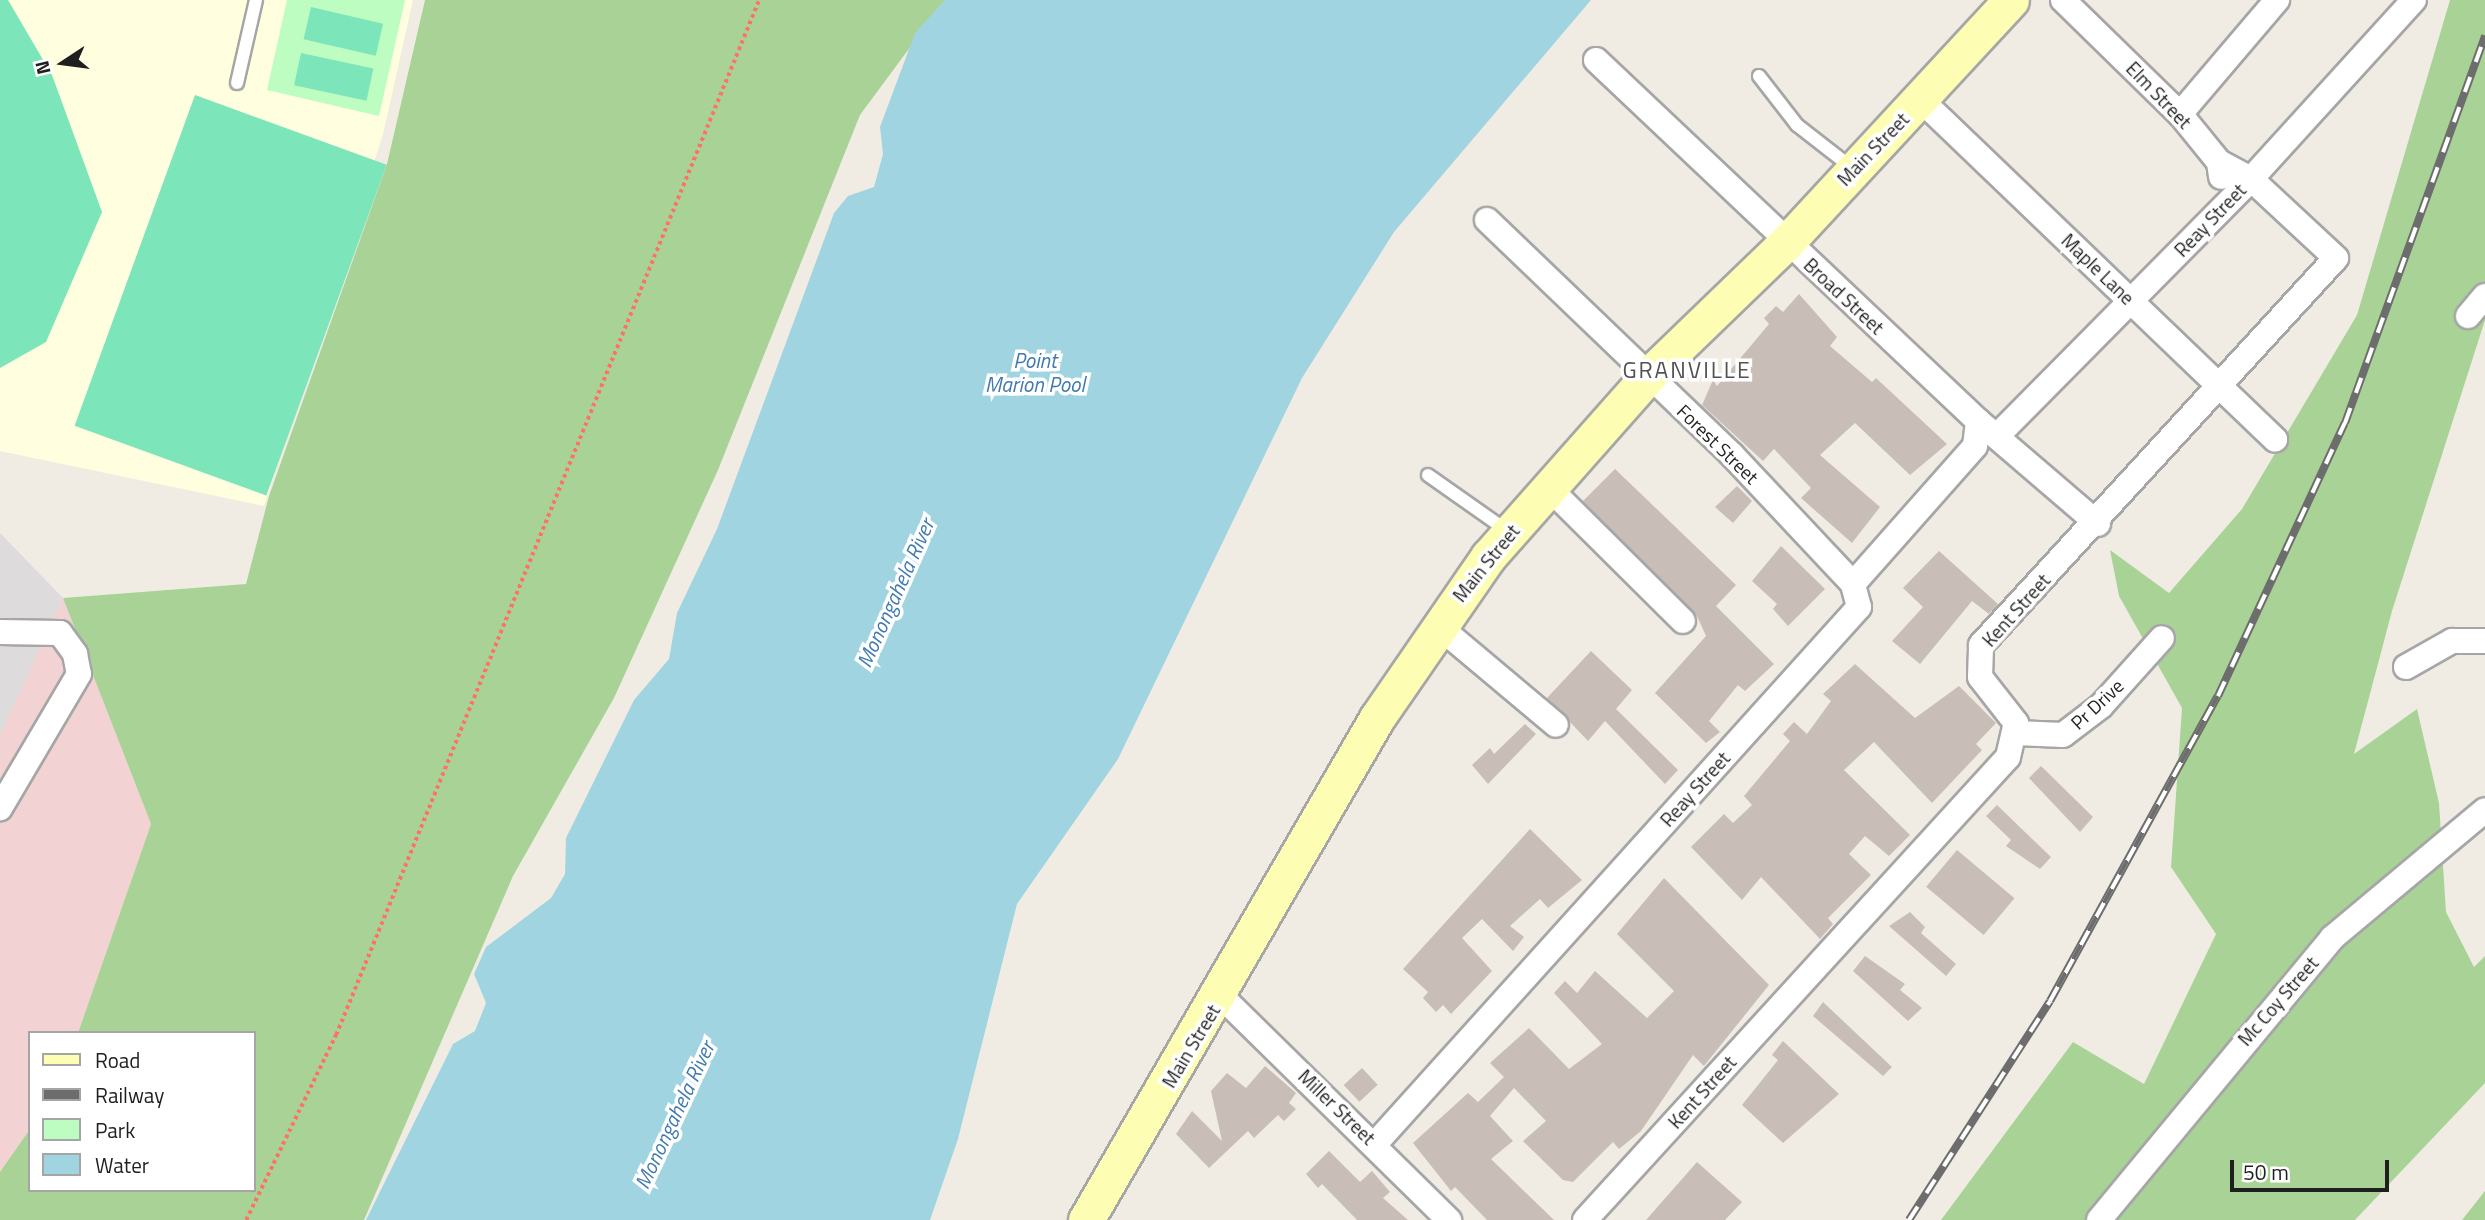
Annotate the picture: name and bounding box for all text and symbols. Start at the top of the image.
north arrow [28,28,98,98]
street label: Elm Street [2122,57,2196,133]
text: N [26,58,58,78]
street label: Main Street [1832,108,1914,190]
street label: Reay Street [2170,179,2250,261]
street label: Maple Lane [2057,229,2139,309]
street label: Broad Street [1799,253,1889,339]
water label: Point Marion Pool [985,347,1085,397]
district label: GRANVILLE [1624,356,1750,384]
street label: Forest Street [1673,400,1763,488]
water label: Monongahela River [851,515,939,671]
street label: Main Street [1448,520,1524,606]
street label: Kent Street [1977,569,2055,651]
street label: Pr Drive [2066,674,2128,734]
street label: Reay Street [1655,747,1735,831]
street label: Mc Coy Street [2233,952,2323,1050]
street label: Main Street [1157,1000,1225,1092]
legend [28,1031,256,1192]
water label: Monongahela River [629,1037,719,1193]
text: Road [95,1044,140,1076]
street label: Kent Street [1663,1051,1741,1133]
street label: Miller Street [1294,1065,1380,1149]
text: Railway [95,1079,164,1111]
text: Park [95,1114,135,1146]
scale bar [2233,1146,2392,1190]
text: Water [95,1149,149,1181]
text: 50 m [2243,1156,2289,1188]

